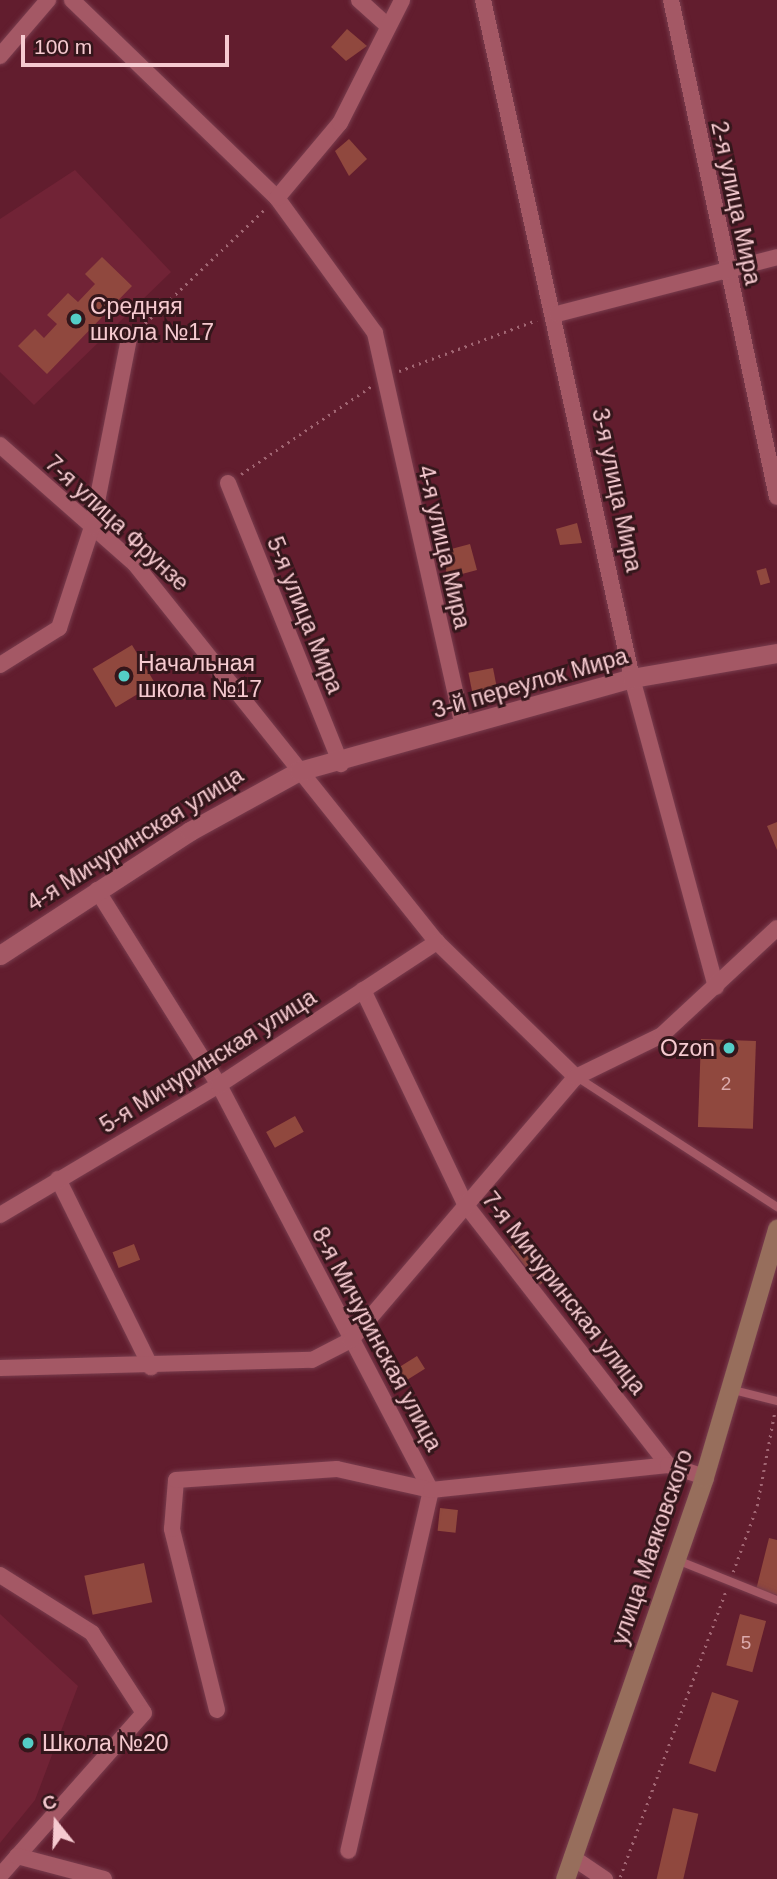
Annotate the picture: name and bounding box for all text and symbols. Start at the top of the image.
scale bar [24,21,233,65]
text: 100 m [34,35,92,58]
street label: 2-я улица Мира [705,119,767,287]
place label: Средняя школа №17 [90,292,214,346]
marker: Средняя школа №17 [68,311,84,327]
street label: 3-я улица Мира [586,406,648,574]
street label: 7-я улица Фрунзе [39,449,195,597]
street label: 4-я улица Мира [412,463,476,631]
street label: 5-я улица Мира [261,533,349,697]
street label: 3-й переулок Мира [429,642,631,724]
place label: Начальная школа №17 [138,649,262,703]
marker: Начальная школа №17 [116,668,132,684]
street label: 4-я Мичуринская улица [22,761,248,917]
street label: 5-я Мичуринская улица [95,983,321,1139]
place label: Ozon [660,1034,715,1062]
marker: Ozon [721,1040,737,1056]
house number: 2 [721,1073,731,1095]
street label: 7-я Мичуринская улица [476,1186,652,1400]
street label: 8-я Мичуринская улица [306,1222,448,1456]
street label: улица Маяковского [606,1446,698,1648]
house number: 5 [741,1632,751,1654]
place label: Школа №20 [42,1729,169,1757]
marker: Школа №20 [20,1735,36,1751]
north arrow [21,1788,91,1858]
text: С [40,1790,59,1815]

